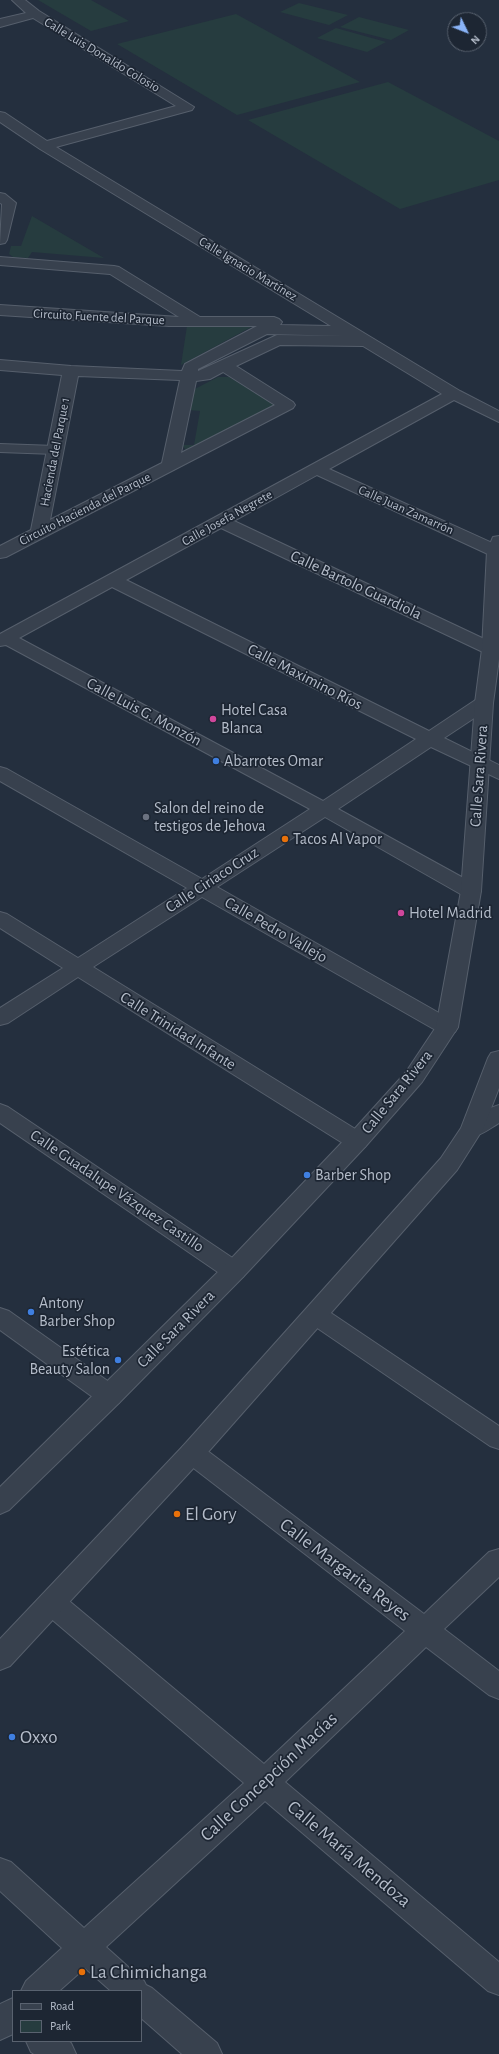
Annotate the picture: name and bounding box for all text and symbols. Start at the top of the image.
north arrow [447,12,487,52]
street label: Calle Luis Donaldo Colosio [41,14,163,96]
text: N [469,33,482,46]
street label: Calle Ignacio Martínez [196,234,300,304]
street label: Circuito Fuente del Parque [33,306,165,328]
street label: Hacienda del Parque 1 [37,396,73,508]
street label: Circuito Hacienda del Parque [17,469,153,549]
street label: Calle Juan Zamarrón [356,482,456,538]
street label: Calle Josefa Negrete [179,487,275,549]
street label: Calle Bartolo Guardiola [287,546,425,624]
street label: Calle Maximino Ríos [244,640,366,714]
street label: Calle Luis G. Monzón [83,674,205,750]
place label: Hotel Casa Blanca [221,700,287,738]
marker: Hotel Casa Blanca [208,714,218,724]
street label: Calle Sara Rivera [466,724,492,828]
place label: Abarrotes Omar [224,751,323,771]
marker: Abarrotes Omar [211,756,221,766]
place label: Salon del reino de testigos de Jehova [154,798,266,836]
marker: Salon del reino de testigos de Jehova [141,812,151,822]
place label: Tacos Al Vapor [293,829,382,849]
marker: Tacos Al Vapor [280,834,290,844]
street label: Calle Ciriaco Cruz [162,843,262,917]
street label: Calle Pedro Vallejo [221,893,331,967]
place label: Hotel Madrid [409,903,492,923]
marker: Hotel Madrid [396,908,406,918]
street label: Calle Trinidad Infante [117,988,239,1074]
street label: Calle Sara Rivera [357,1046,437,1138]
street label: Calle Guadalupe Vázquez Castillo [26,1126,208,1256]
place label: Barber Shop [315,1165,391,1185]
marker: Barber Shop [302,1170,312,1180]
street label: Calle Sara Rivera [133,1286,219,1372]
place label: Antony Barber Shop [39,1293,115,1331]
marker: Antony Barber Shop [26,1307,36,1317]
place label: Estética Beauty Salon [30,1341,110,1379]
marker: Estética Beauty Salon [113,1355,123,1365]
place label: El Gory [185,1503,237,1525]
marker: El Gory [172,1509,182,1519]
street label: Calle Margarita Reyes [275,1513,415,1627]
street label: Calle Concepción Macías [196,1707,342,1847]
place label: Oxxo [20,1726,58,1748]
marker: Oxxo [7,1732,17,1742]
street label: Calle María Mendoza [282,1796,416,1912]
place label: La Chimichanga [90,1961,207,1983]
marker: La Chimichanga [77,1967,87,1977]
legend [12,1990,142,2042]
text: Road [50,2000,74,2012]
text: Park [50,2020,71,2032]

